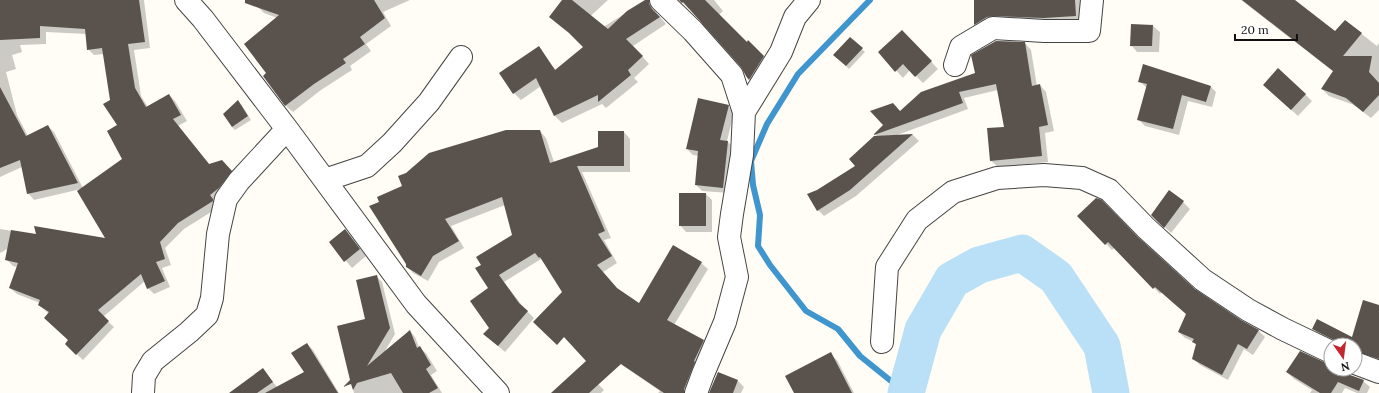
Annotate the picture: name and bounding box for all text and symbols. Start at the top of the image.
scale bar [1235,16,1297,42]
text: 20 m [1241,22,1269,37]
north arrow [1323,337,1363,377]
text: N [1339,359,1351,375]

